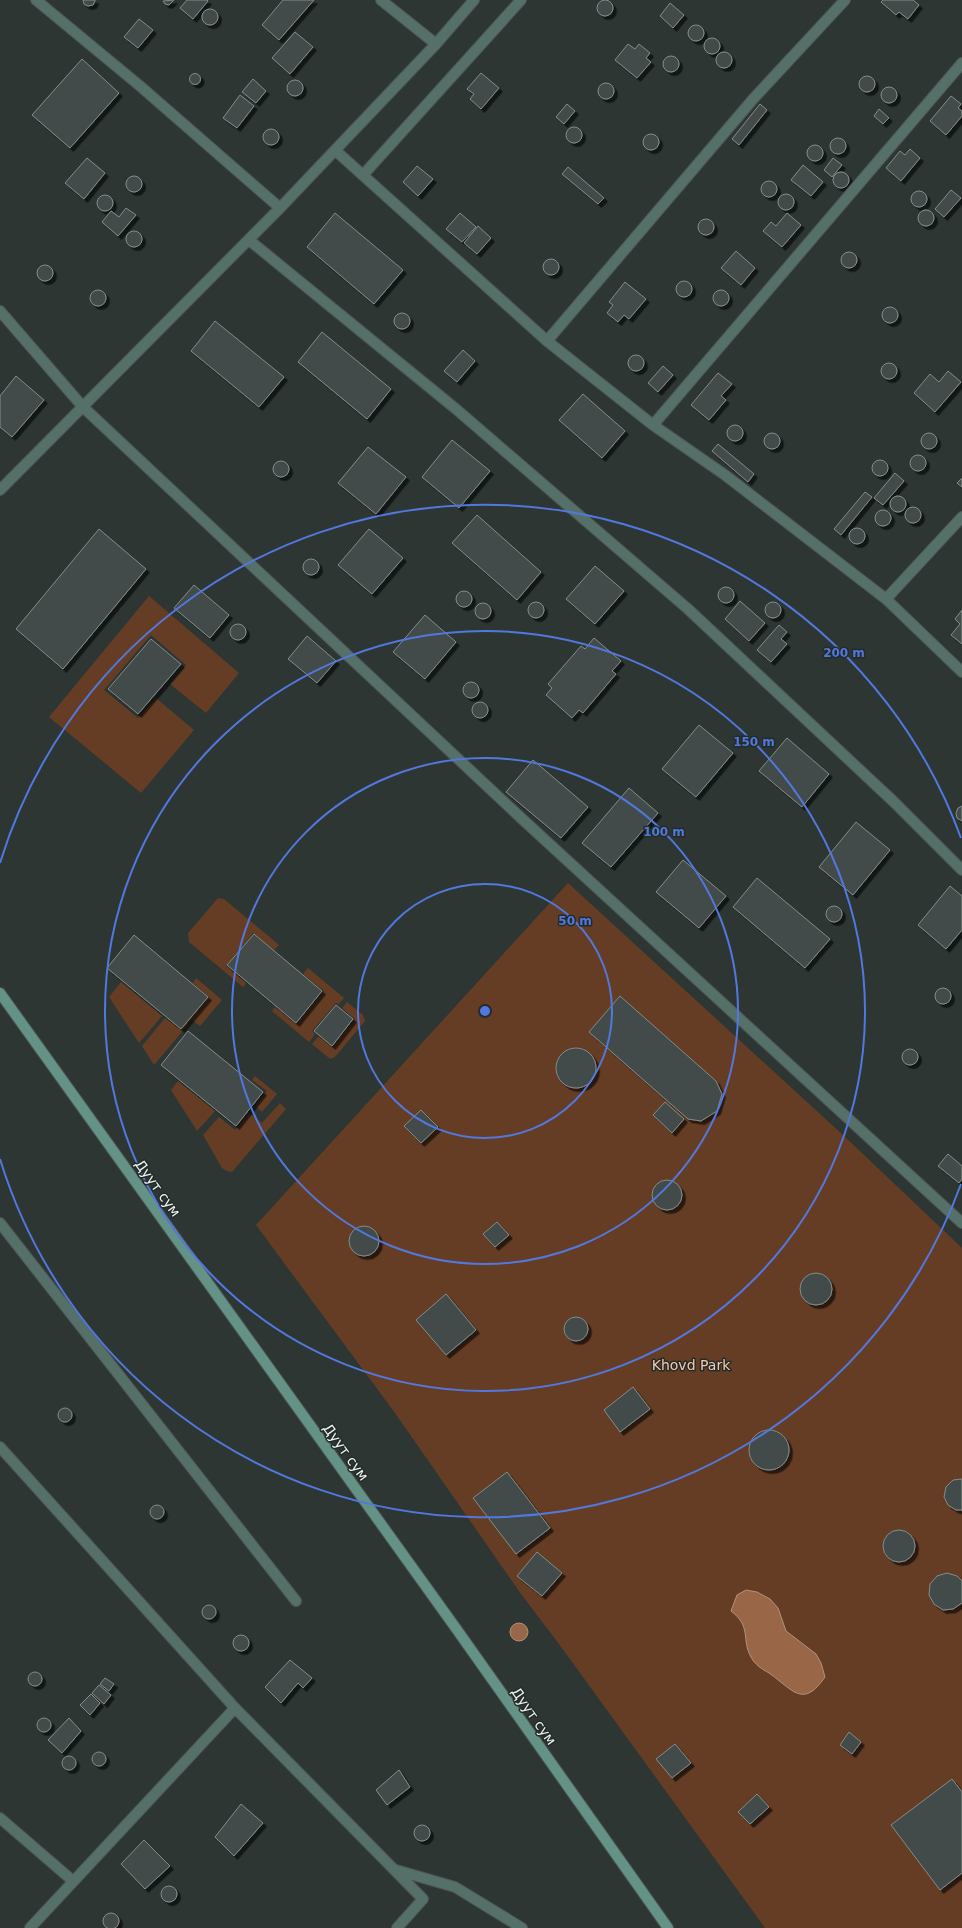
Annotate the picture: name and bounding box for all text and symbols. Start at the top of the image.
text: 200 m [823,646,865,660]
text: 150 m [733,735,775,749]
text: 100 m [643,825,685,839]
text: 50 m [558,914,592,928]
centre of rings [478,1004,492,1018]
street label: Дуут сум [132,1156,184,1220]
park label: Khovd Park [652,1357,731,1373]
street label: Дуут сум [320,1420,372,1484]
street label: Дуут сум [508,1684,560,1748]

